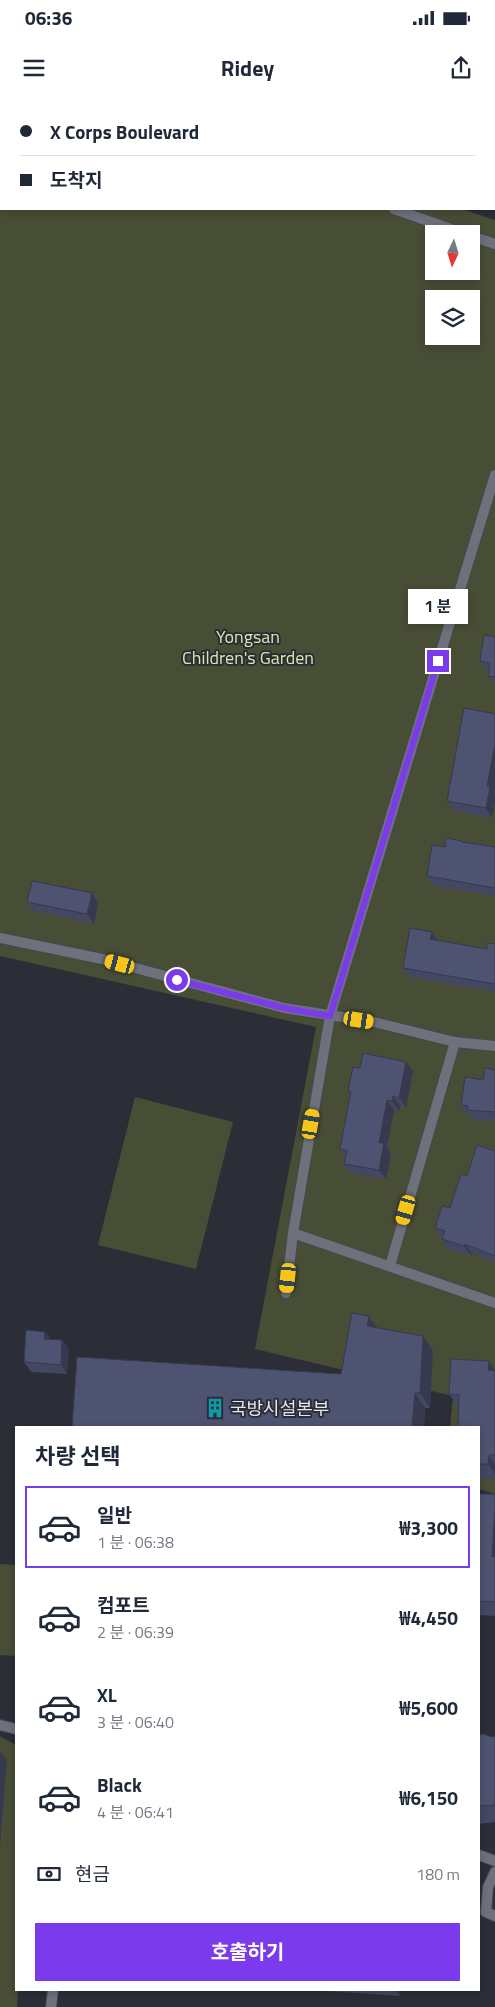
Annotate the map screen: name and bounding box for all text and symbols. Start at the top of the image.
text: 06:36 [25,3,72,32]
text: Ridey [221,51,274,85]
icon: menu [20,54,48,82]
icon: share [447,54,475,82]
text: X Corps Boulevard [50,117,199,146]
text: 도착지 [50,165,102,194]
north arrow [425,225,480,280]
map controls [425,225,480,345]
button: layers [425,290,480,345]
callout: 1 분 [408,588,468,624]
text: 1 분 [424,594,452,618]
park label: Yongsan Children's Garden [182,623,314,671]
route end [427,650,449,672]
car [103,953,136,975]
route start [166,969,188,991]
car [343,1010,374,1030]
car [301,1108,320,1140]
car [394,1194,417,1226]
car [278,1262,297,1294]
place label: 국방시설본부 [230,1395,329,1422]
building icon: 국방시설본부 [204,1397,226,1419]
text: 차량 선택 [35,1439,121,1473]
text: 일반 [97,1500,132,1529]
icon: car [37,1505,82,1550]
text: ₩3,300 [399,1513,458,1542]
text: 1 분 · 06:38 [97,1530,174,1554]
text: 컴포트 [97,1590,149,1619]
icon: car [37,1595,82,1640]
text: ₩4,450 [399,1603,458,1632]
text: 2 분 · 06:39 [97,1620,174,1644]
text: XL [97,1680,117,1709]
icon: car [37,1685,82,1730]
text: ₩5,600 [399,1693,458,1722]
text: 3 분 · 06:40 [97,1710,174,1734]
text: Black [97,1770,142,1799]
icon: car [37,1775,82,1820]
text: ₩6,150 [399,1783,458,1812]
text: 4 분 · 06:41 [97,1800,174,1824]
text: 현금 [75,1859,110,1888]
icon: cash [35,1860,63,1888]
text: 180 m [416,1862,460,1886]
button: 호출하기 [35,1923,460,1981]

